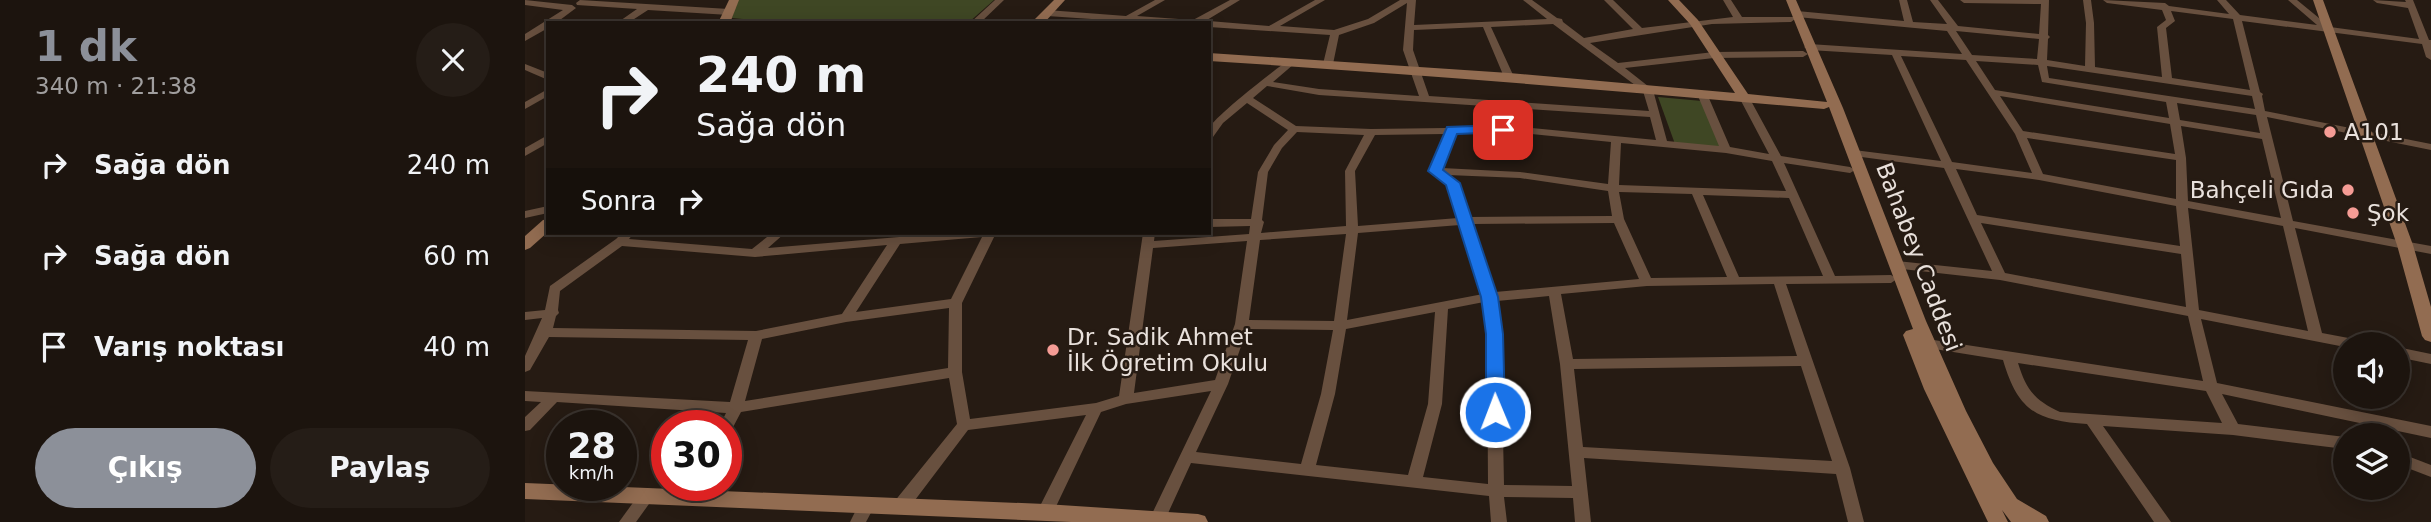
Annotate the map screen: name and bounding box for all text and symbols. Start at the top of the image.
text: 1 dk [35,22,137,71]
button: close [416,23,490,97]
text: 240 m [696,47,866,104]
icon: right [581,49,672,140]
text: 340 m · 21:38 [35,73,197,99]
pin [1473,100,1533,160]
text: Sağa dön [696,106,846,144]
icon: arrive [1484,111,1522,149]
place label: A101 [2344,119,2404,145]
marker: A101 [2322,124,2338,140]
icon: right [35,146,73,184]
text: Sağa dön [94,150,230,180]
text: 240 m [407,150,490,180]
street label: Bahabey Caddesi [1871,159,1967,355]
place label: Bahçeli Gıda [2190,177,2334,203]
icon: right [671,182,709,220]
marker: Bahçeli Gıda [2340,182,2356,198]
text: Sonra [581,186,657,216]
place label: Şok [2367,200,2410,226]
marker: Şok [2345,205,2361,221]
icon: right [35,237,73,275]
text: Sağa dön [94,241,230,271]
text: 60 m [423,241,490,271]
place label: Dr. Sadik Ahmet İlk Ögretim Okulu [1067,324,1268,376]
icon: arrive [35,328,73,366]
text: Varış noktası [94,332,285,362]
text: 40 m [423,332,490,362]
map controls [2333,332,2410,500]
button: sound [2333,332,2410,409]
marker: Dr. Sadik Ahmet İlk Ögretim Okulu [1045,342,1061,358]
position arrow [1458,375,1532,449]
speed limit sign: 30 [651,410,742,501]
button: layers [2333,423,2410,500]
text: 28 [567,426,616,466]
button: Çıkış [35,428,256,508]
button: Paylaş [270,428,490,508]
text: km/h [569,462,614,483]

